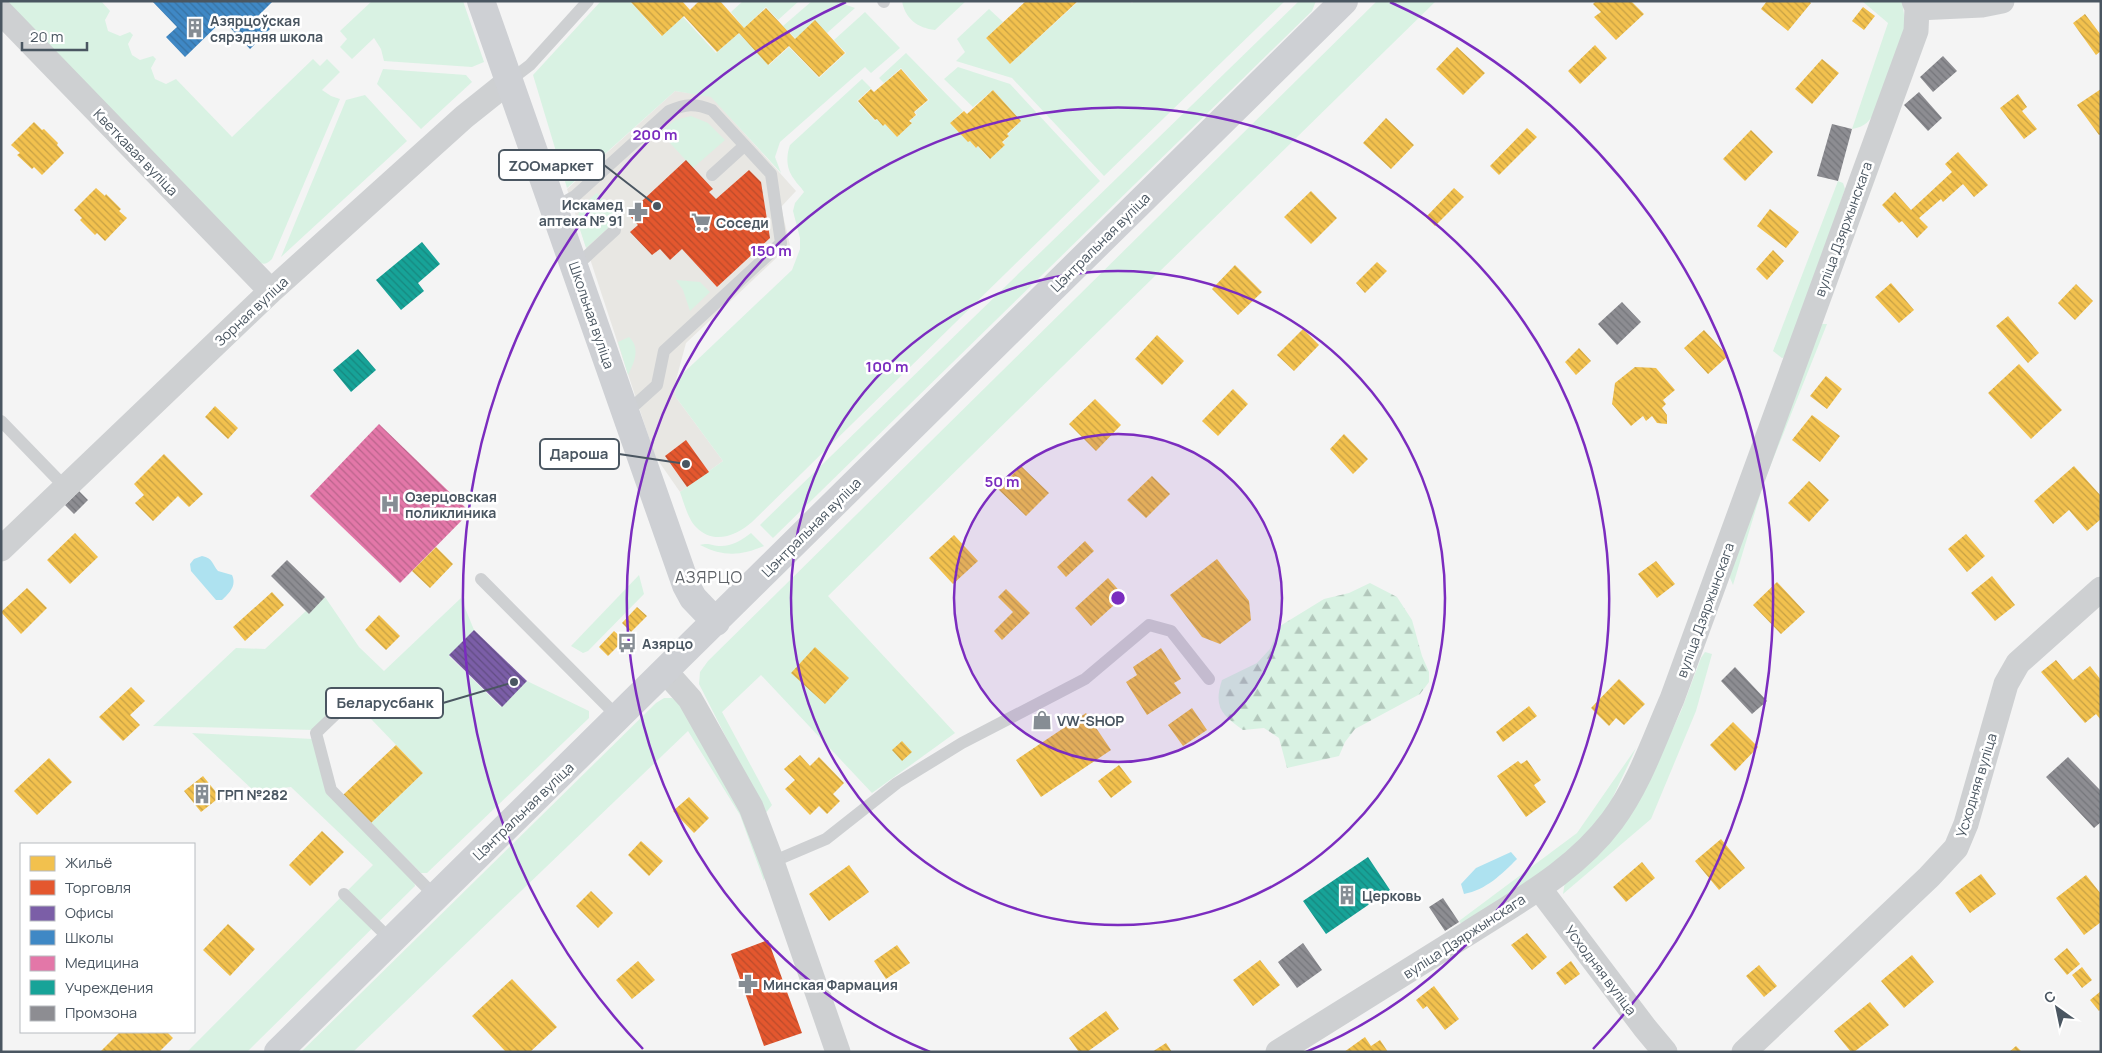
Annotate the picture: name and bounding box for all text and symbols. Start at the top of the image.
place label: Азярцоўская сярэдняя школа [210,11,323,46]
building icon: Азярцоўская сярэдняя школа [184,17,206,39]
scale bar [22,20,88,52]
text: 20 m [30,26,63,47]
street label: Кветкавая вуліца [90,104,182,200]
text: 200 m [632,124,678,145]
callout: ZOOмаркет [499,150,604,180]
text: ZOOмаркет [508,155,594,176]
street label: вуліца Дзяржынскага [1810,159,1876,299]
street label: Цэнтральная вуліца [1046,188,1154,296]
place label: Искамед аптека № 91 [539,195,623,230]
pharmacy icon: Искамед аптека № 91 [627,201,649,223]
supermarket icon: Соседи [690,211,712,233]
place label: Соседи [716,213,769,232]
text: 150 m [750,240,792,261]
street label: Школьная вуліца [565,259,619,371]
street label: Зорная вуліца [210,272,292,350]
text: 100 m [866,356,908,377]
callout: Дароша [540,439,619,469]
text: Дароша [550,443,608,464]
text: 50 m [984,471,1020,492]
street label: Цэнтральная вуліца [757,473,865,581]
place label: Озерцовская поликлиника [405,487,497,522]
hospital icon: Озерцовская поликлиника [379,493,401,515]
street label: вуліца Дзяржынскага [1672,540,1738,680]
district label: АЗЯРЦО [675,566,743,588]
centre of rings [1109,589,1127,607]
bus stop icon: Азярцо [616,632,638,654]
place label: Азярцо [642,634,694,653]
callout: Беларусбанк [326,688,443,718]
text: Беларусбанк [336,692,434,713]
shop icon: VW-SHOP [1031,709,1053,731]
place label: VW-SHOP [1057,711,1124,730]
street label: Усходняя вуліца [1951,731,2001,839]
street label: Цэнтральная вуліца [468,758,578,864]
building icon: ГРП №282 [191,783,213,805]
place label: ГРП №282 [217,785,288,804]
legend [20,843,195,1033]
text: Жильё [65,852,113,873]
text: Торговля [65,877,131,898]
building icon: Церковь [1336,884,1358,906]
place label: Церковь [1362,886,1421,905]
street label: вуліца Дзяржынскага [1399,889,1529,983]
text: Офисы [65,902,114,923]
street label: Усходняя вуліца [1561,921,1641,1019]
text: Школы [65,927,113,948]
text: Медицина [65,952,139,973]
pharmacy icon: Минская Фармация [737,973,759,995]
place label: Минская Фармация [763,975,898,994]
text: Учреждения [65,977,153,998]
north arrow [2032,983,2082,1033]
text: С [2040,986,2059,1007]
text: Промзона [65,1002,137,1023]

